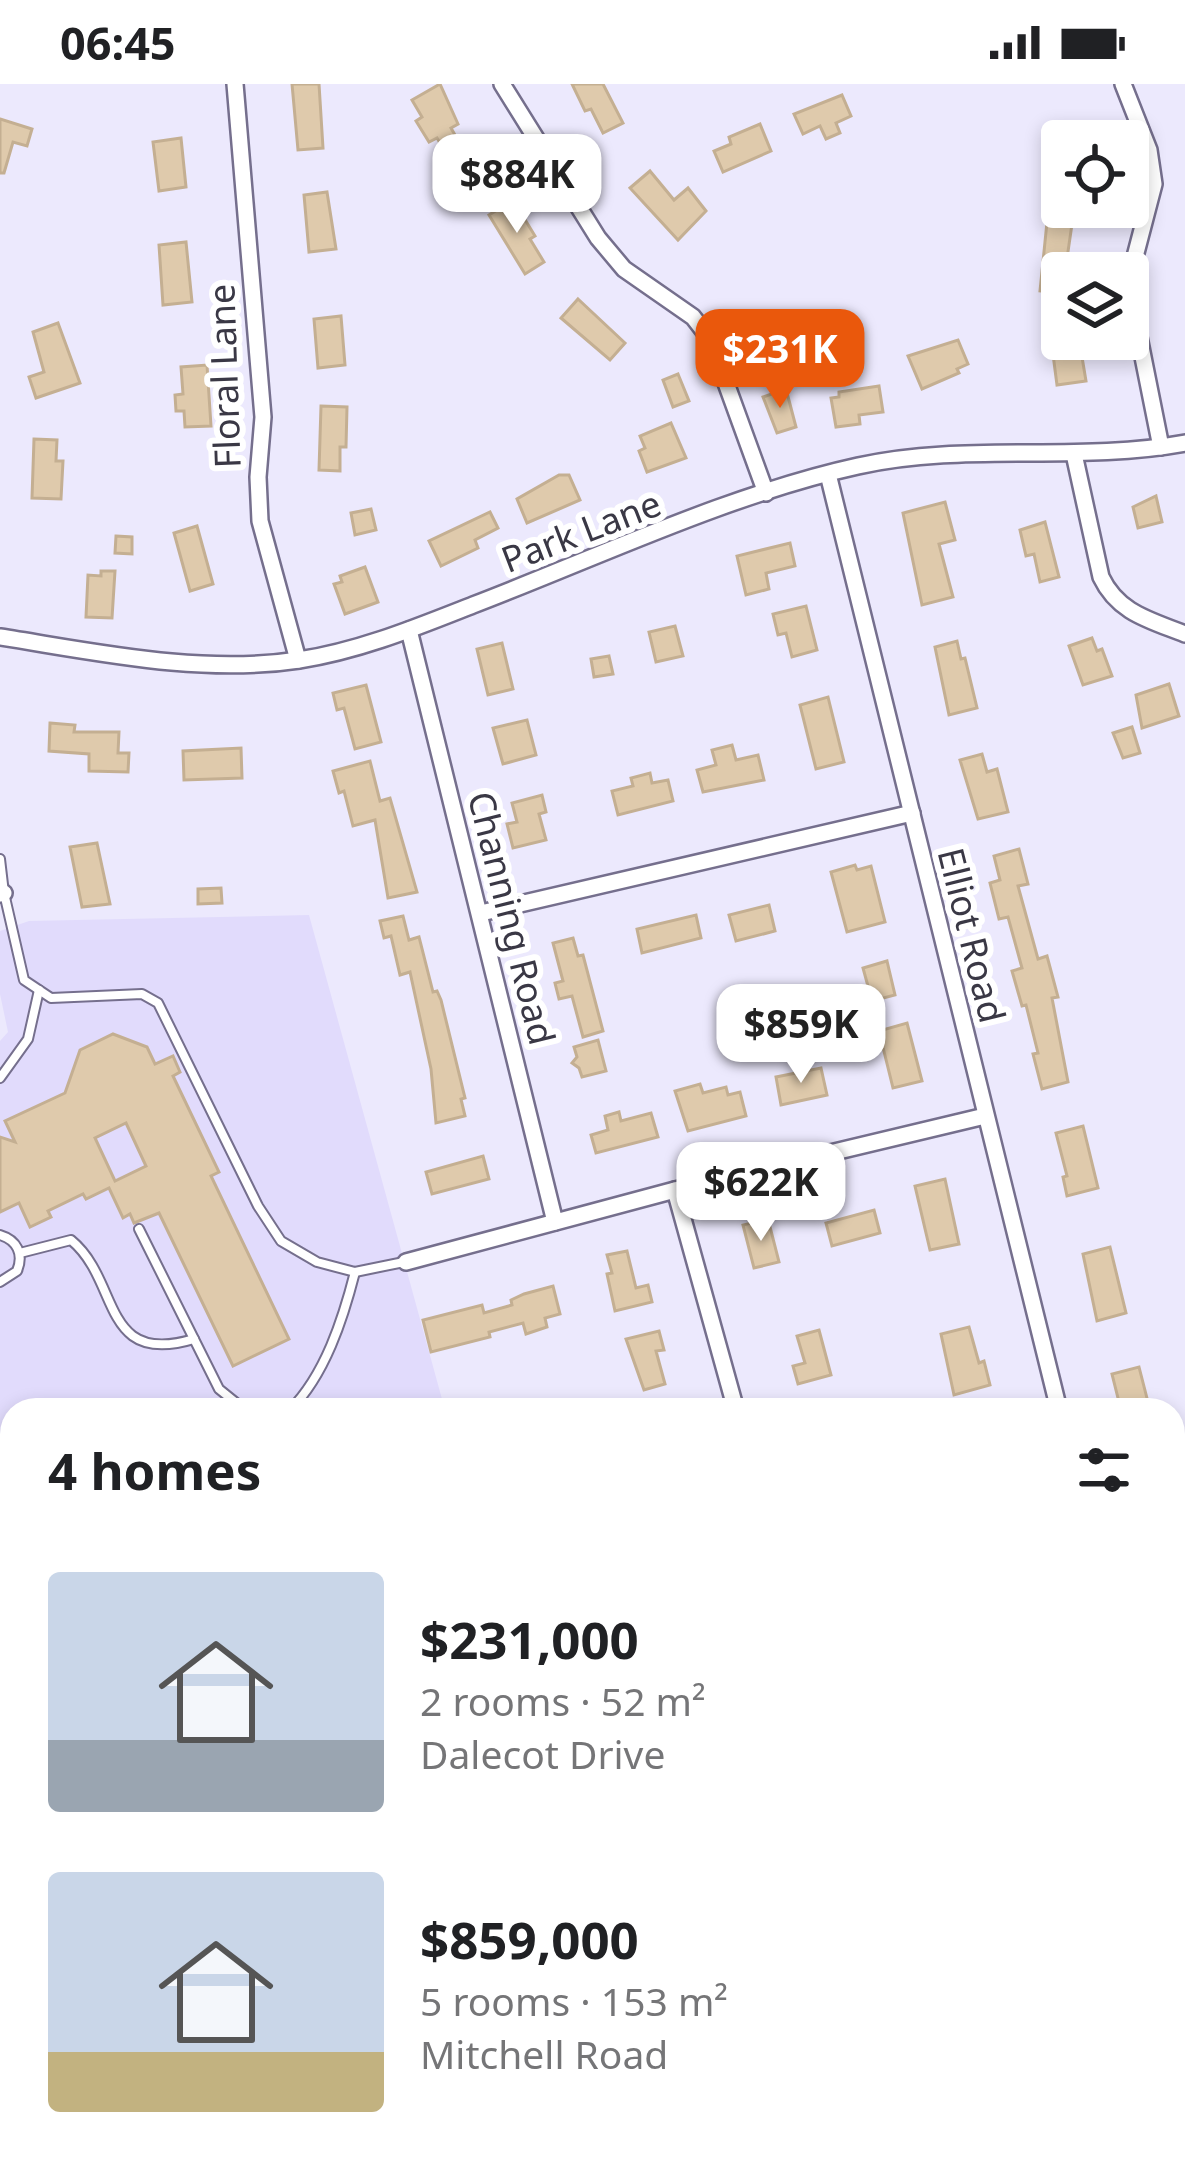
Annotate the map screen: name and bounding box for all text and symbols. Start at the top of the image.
text: 06:45 [60,12,176,73]
map controls [1041,120,1149,360]
button: locate [1041,120,1149,228]
pin: $884K [433,134,601,236]
text: $884K [459,146,575,199]
button: layers [1041,252,1149,360]
street label: Floral Lane [196,283,252,469]
pin: $231K [696,309,864,411]
text: $231K [722,321,838,374]
street label: Park Lane [494,478,668,584]
street label: Channing Road [457,786,567,1050]
street label: Elliot Road [927,842,1017,1028]
pin: $859K [717,984,885,1086]
text: $859K [743,996,859,1049]
pin: $622K [677,1142,845,1244]
text: $622K [703,1154,819,1207]
text: 4 homes [48,1435,261,1505]
icon: filters [1071,1437,1137,1503]
text: $231,000 [420,1604,639,1674]
icon: home [144,1620,288,1764]
text: 2 rooms · 52 m² [420,1674,706,1727]
text: Dalecot Drive [420,1727,665,1780]
text: $859,000 [420,1904,639,1974]
icon: home [144,1920,288,2064]
text: 5 rooms · 153 m² [420,1974,728,2027]
text: Mitchell Road [420,2027,668,2080]

